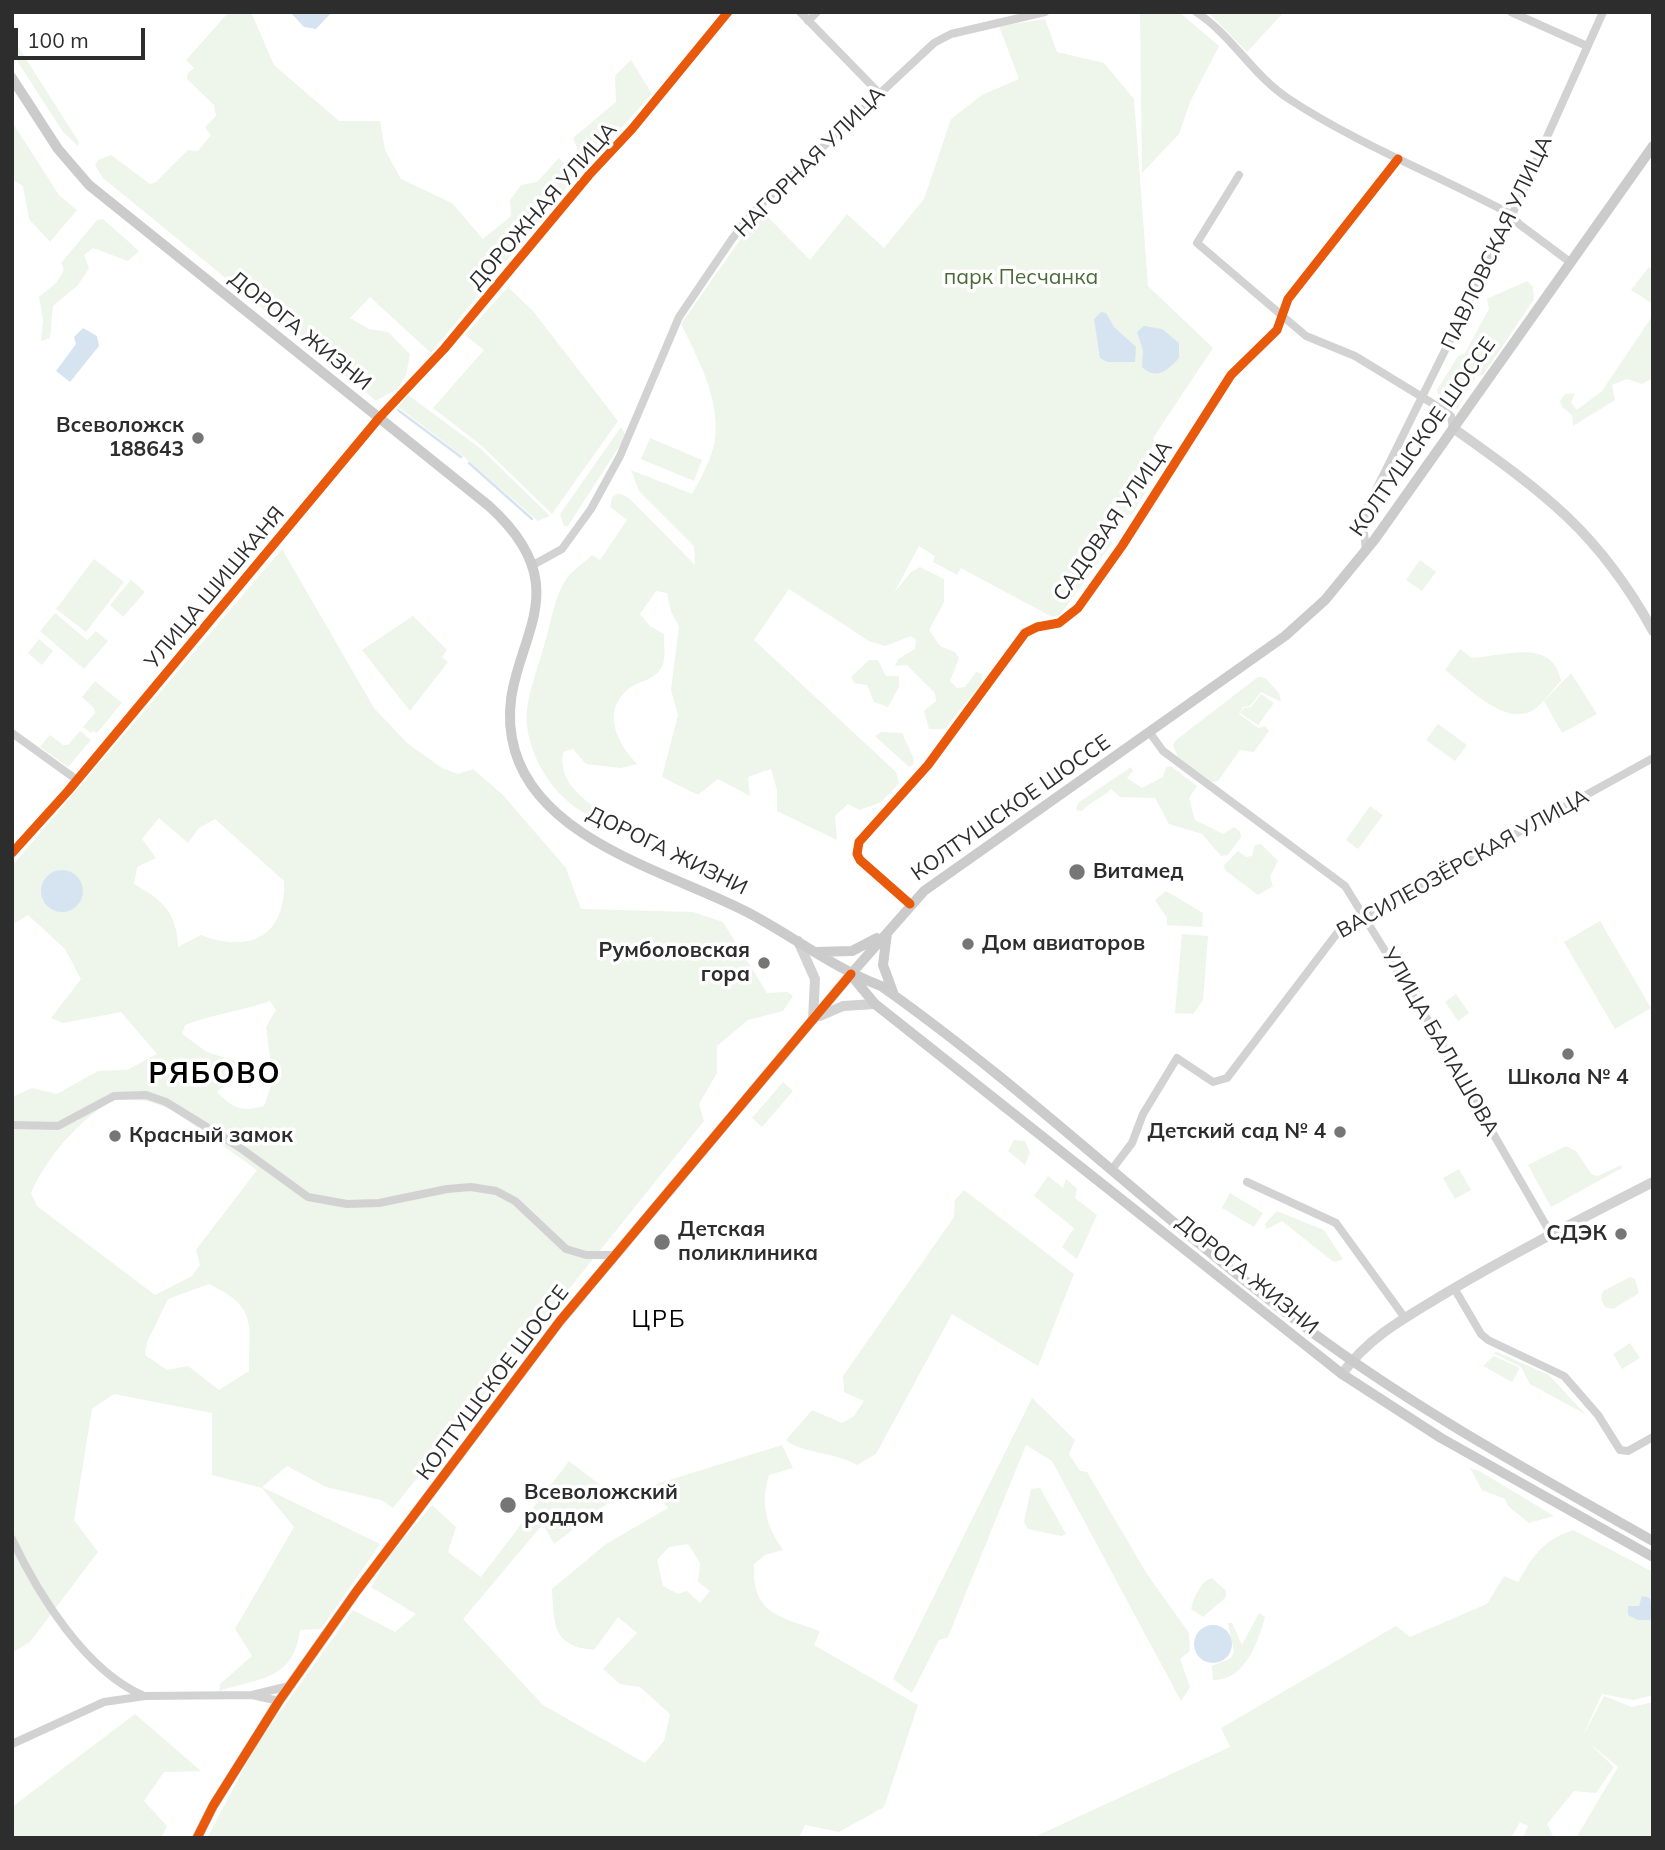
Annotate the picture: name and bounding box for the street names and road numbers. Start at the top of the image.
street label: НАГОРНАЯ УЛИЦА [730,82,890,242]
street label: ДОРОЖНАЯ УЛИЦА [464,117,622,295]
street label: ПАВЛОВСКАЯ УЛИЦА [1436,132,1558,354]
street label: ДОРОГА ЖИЗНИ [224,266,376,396]
street label: КОЛТУШСКОЕ ШОССЕ [1345,333,1501,541]
street label: САДОВАЯ УЛИЦА [1048,436,1178,606]
street label: УЛИЦА ШИШКАНЯ [140,502,290,674]
street label: КОЛТУШСКОЕ ШОССЕ [907,730,1115,886]
street label: ВАСИЛЕОЗЁРСКАЯ УЛИЦА [1333,784,1593,944]
street label: ДОРОГА ЖИЗНИ [583,801,751,901]
street label: УЛИЦА БАЛАШОВА [1376,943,1504,1141]
street label: ДОРОГА ЖИЗНИ [1171,1210,1323,1340]
street label: КОЛТУШСКОЕ ШОССЕ [412,1281,574,1485]

